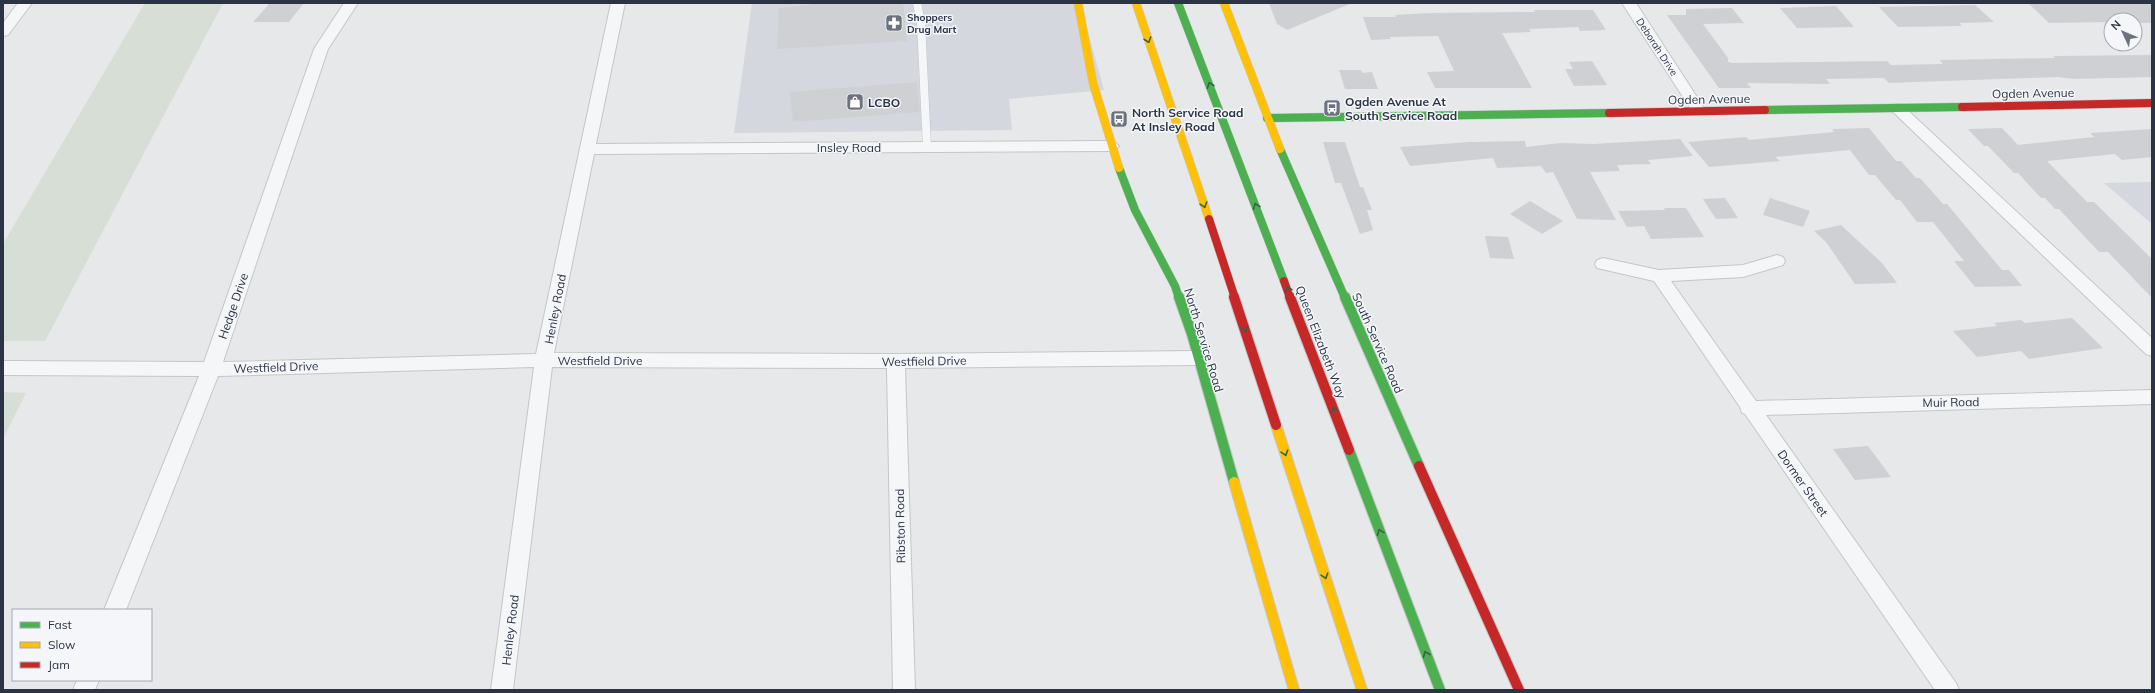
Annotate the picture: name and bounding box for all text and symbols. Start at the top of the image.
place label: Shoppers Drug Mart [907,11,957,36]
north arrow [2103,12,2143,52]
pharmacy icon: Shoppers Drug Mart [884,13,904,33]
street label: Deborah Drive [1633,15,1681,79]
text: N [2108,17,2124,33]
one-way arrow [1143,36,1151,43]
one-way arrow [1206,81,1214,88]
street label: Ogden Avenue [1992,85,2074,101]
street label: Ogden Avenue [1668,91,1750,107]
shop icon: LCBO [845,92,865,112]
place label: Ogden Avenue At South Service Road [1345,94,1457,123]
place label: LCBO [868,95,900,110]
bus stop icon: Ogden Avenue At South Service Road [1322,98,1342,118]
place label: North Service Road At Insley Road [1132,105,1243,134]
bus stop icon: North Service Road At Insley Road [1109,109,1129,129]
street label: Insley Road [817,140,881,155]
one-way arrow [1199,202,1208,209]
one-way arrow [1253,203,1261,210]
street label: Hedge Drive [215,271,251,341]
street label: Henley Road [541,273,569,345]
street label: Queen Elizabeth Way [1293,283,1350,401]
street label: North Service Road [1181,286,1227,394]
one-way arrow [1284,286,1292,293]
street label: South Service Road [1349,290,1407,396]
one-way arrow [1240,325,1248,332]
street label: Westfield Drive [558,353,642,368]
street label: Westfield Drive [881,353,967,369]
street label: Westfield Drive [233,358,319,376]
street label: Muir Road [1922,394,1980,410]
one-way arrow [1330,407,1339,414]
street label: Dormer Street [1775,447,1831,519]
one-way arrow [1280,449,1289,456]
street label: Ribston Road [892,488,908,564]
one-way arrow [1377,529,1385,536]
one-way arrow [1320,573,1329,580]
street label: Henley Road [498,594,522,666]
legend [12,609,152,681]
text: Fast [48,617,72,632]
text: Slow [48,637,76,652]
one-way arrow [1423,650,1431,657]
text: Jam [48,657,70,672]

